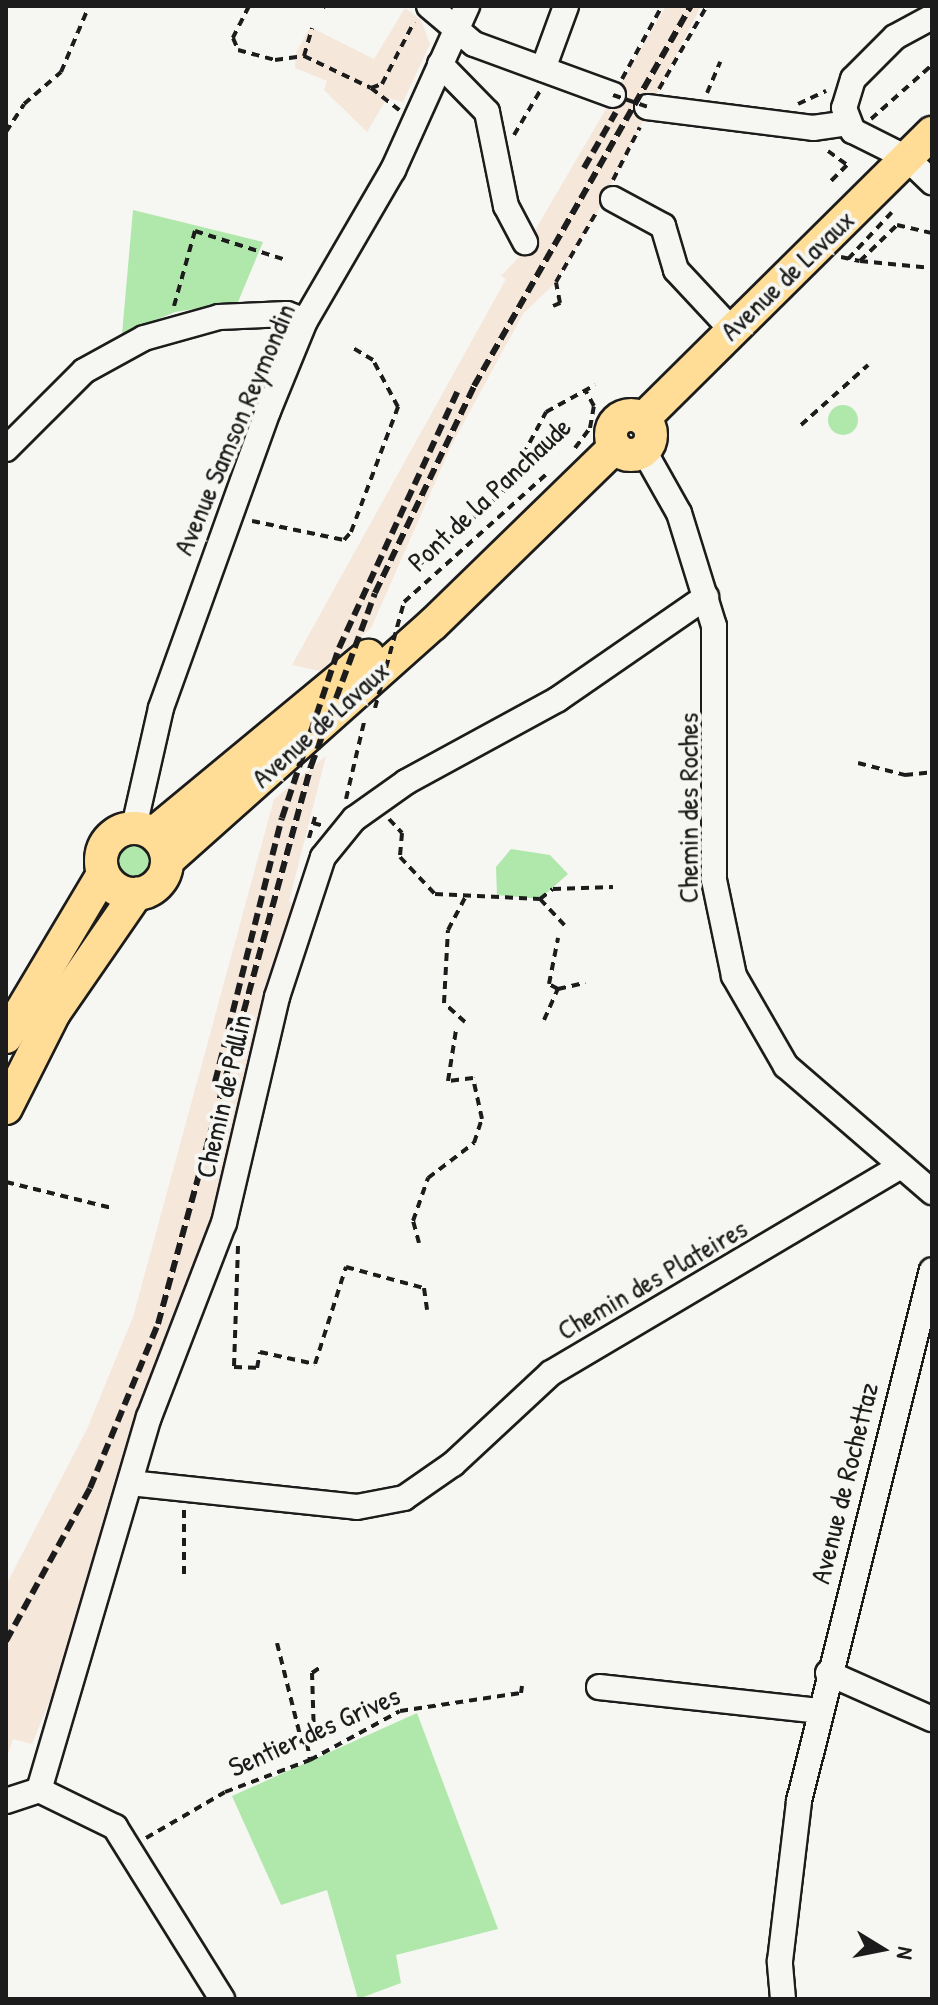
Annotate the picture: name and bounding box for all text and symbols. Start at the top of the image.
street label: Avenue de Lavaux [713,203,861,347]
street label: Avenue Samson Reymondin [166,298,302,560]
street label: Pont de la Panchaude [400,410,578,578]
street label: Avenue de Lavaux [244,654,396,794]
street label: Chemin des Roches [671,713,705,903]
street label: Chemin de Pallin [188,1011,258,1181]
street label: Chemin des Plateires [551,1211,753,1347]
street label: Avenue de Rochettaz [803,1379,885,1587]
street label: Sentier des Grives [223,1678,405,1784]
north arrow [842,1909,922,1989]
text: N [890,1945,921,1962]

